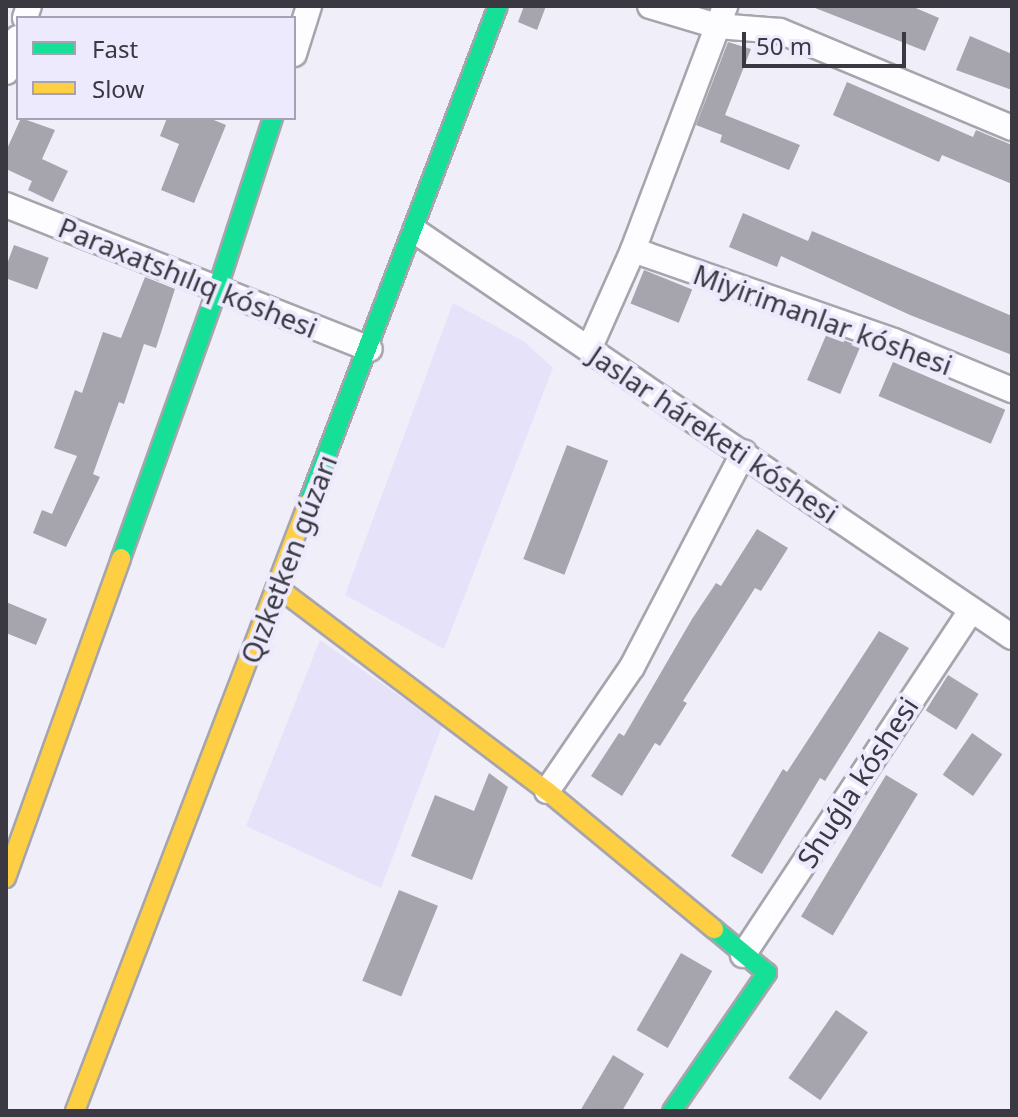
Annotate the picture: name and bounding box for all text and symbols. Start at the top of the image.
legend [16,16,296,120]
scale bar [746,16,910,66]
text: 50 m [756,29,812,62]
text: Fast [92,32,138,65]
text: Slow [92,72,144,105]
street label: Paraxatshılıq kóshesi [54,210,322,344]
street label: Miyirimanlar kóshesi [689,257,957,381]
street label: Jaslar háreketi kóshesi [583,338,845,530]
street label: Qızketken gúzarı [233,450,343,668]
street label: Shuǵla kóshesi [789,690,925,874]

